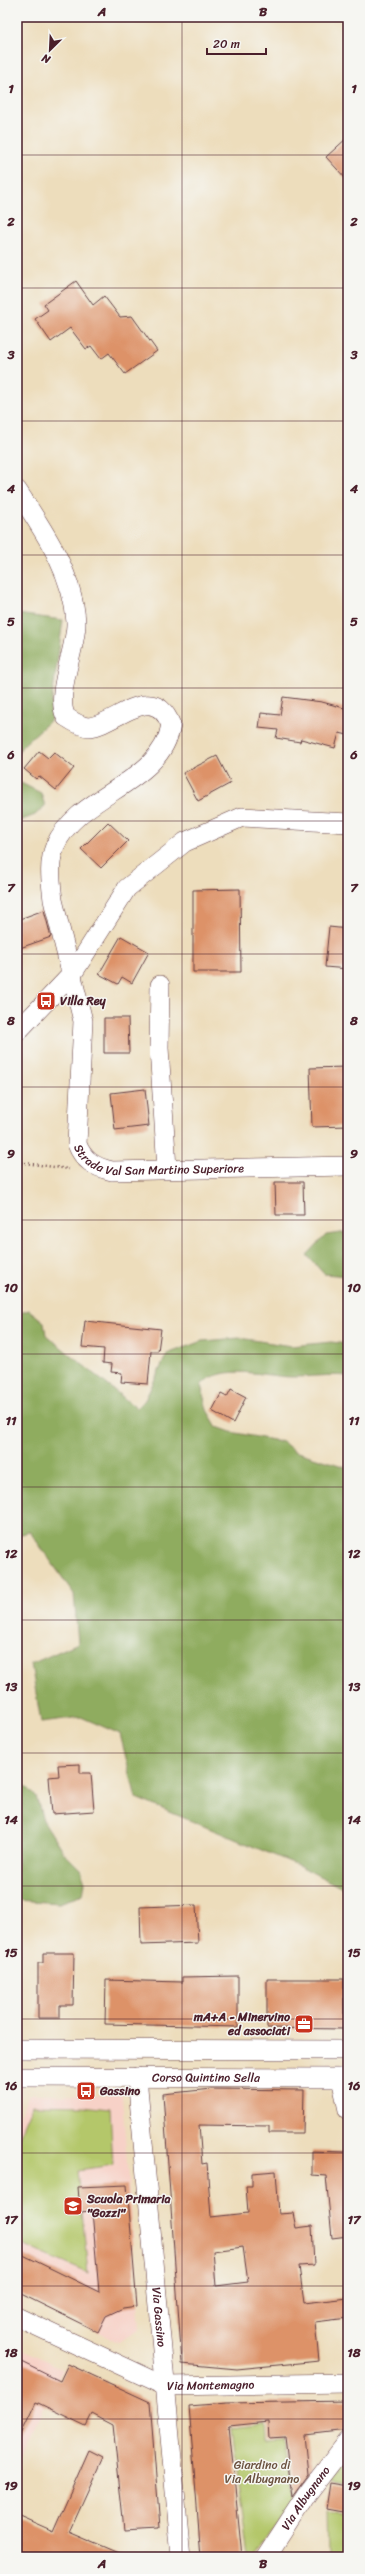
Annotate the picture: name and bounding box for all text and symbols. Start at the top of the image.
text: A [97,0,106,23]
text: B [259,0,268,23]
north arrow [30,30,70,70]
scale bar [207,30,266,56]
text: 20 m [213,33,240,55]
text: N [38,48,54,69]
text: 1 [8,77,14,100]
text: 1 [351,77,357,100]
text: 2 [6,210,15,233]
text: 2 [349,210,358,233]
text: 3 [6,343,15,366]
text: 3 [349,343,358,366]
text: 4 [6,477,16,500]
text: 4 [349,477,359,500]
text: 5 [7,610,15,633]
text: 5 [350,610,358,633]
text: 6 [6,743,15,766]
text: 6 [349,743,358,766]
text: 7 [7,876,16,899]
text: 7 [350,876,359,899]
bus stop icon: Villa Rey [35,990,57,1012]
place label: Villa Rey [60,990,106,1012]
text: 8 [6,1009,15,1032]
text: 8 [349,1009,358,1032]
street label: Strada Val San Martino Superiore [67,1140,244,1182]
text: 9 [7,1142,15,1165]
text: 9 [350,1142,358,1165]
text: 10 [4,1276,18,1299]
text: 10 [347,1276,361,1299]
text: 11 [5,1409,17,1432]
text: 11 [348,1409,360,1432]
text: 12 [4,1542,18,1565]
text: 12 [347,1542,361,1565]
text: 13 [5,1675,18,1698]
text: 13 [348,1675,361,1698]
text: 14 [4,1808,19,1831]
text: 14 [347,1808,362,1831]
text: 15 [4,1941,18,1964]
text: 15 [347,1941,361,1964]
place label: mA+A - Minervino ed associati [193,2006,291,2042]
office icon: mA+A - Minervino ed associati [293,2013,315,2035]
street label: Corso Quintino Sella [152,2066,261,2089]
text: 16 [5,2074,18,2097]
text: 16 [348,2074,361,2097]
bus stop icon: Gassino [75,2080,97,2102]
place label: Gassino [99,2080,140,2102]
place label: Scuola Primaria "Gozzi" [86,2188,171,2224]
school or university icon: Scuola Primaria "Gozzi" [62,2195,84,2217]
text: 17 [4,2208,19,2231]
text: 17 [347,2208,362,2231]
street label: Via Gassino [145,2286,173,2348]
text: 18 [4,2341,18,2364]
text: 18 [347,2341,361,2364]
street label: Via Montemagno [167,2374,255,2397]
park label: Giardino di Via Albugnano [225,2454,299,2490]
street label: Via Albugnano [275,2461,336,2535]
text: 19 [4,2474,18,2497]
text: 19 [347,2474,361,2497]
text: A [97,2552,106,2574]
text: B [259,2552,268,2574]

